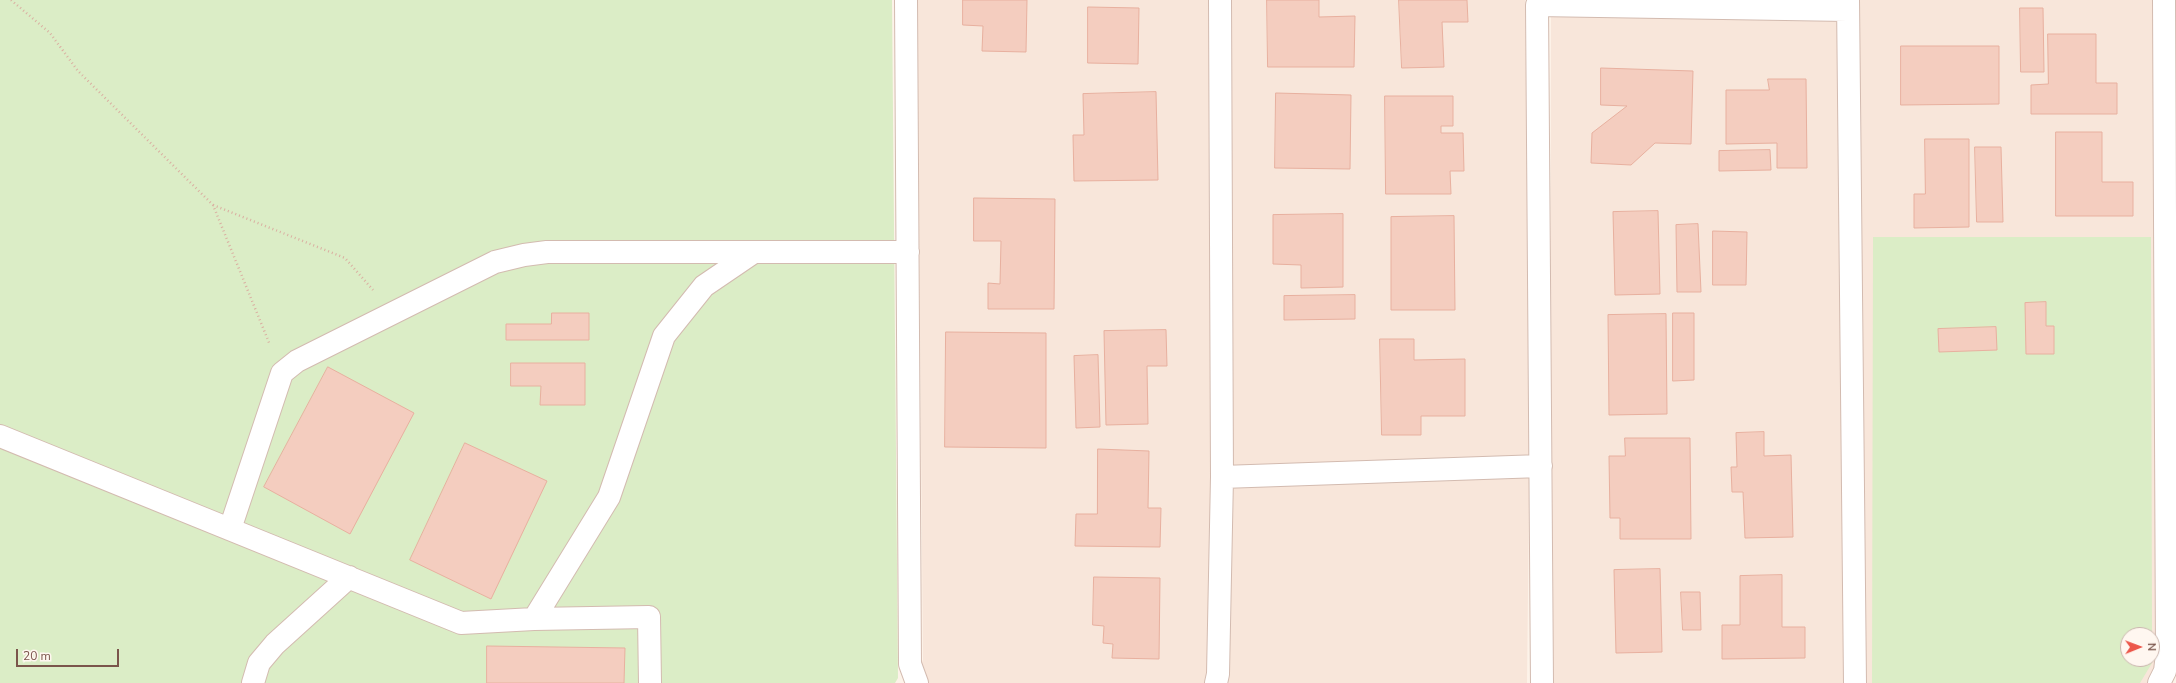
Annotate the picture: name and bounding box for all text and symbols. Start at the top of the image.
north arrow [2120,627,2160,667]
scale bar [18,641,121,667]
text: N [2144,643,2159,651]
text: 20 m [23,648,51,664]

